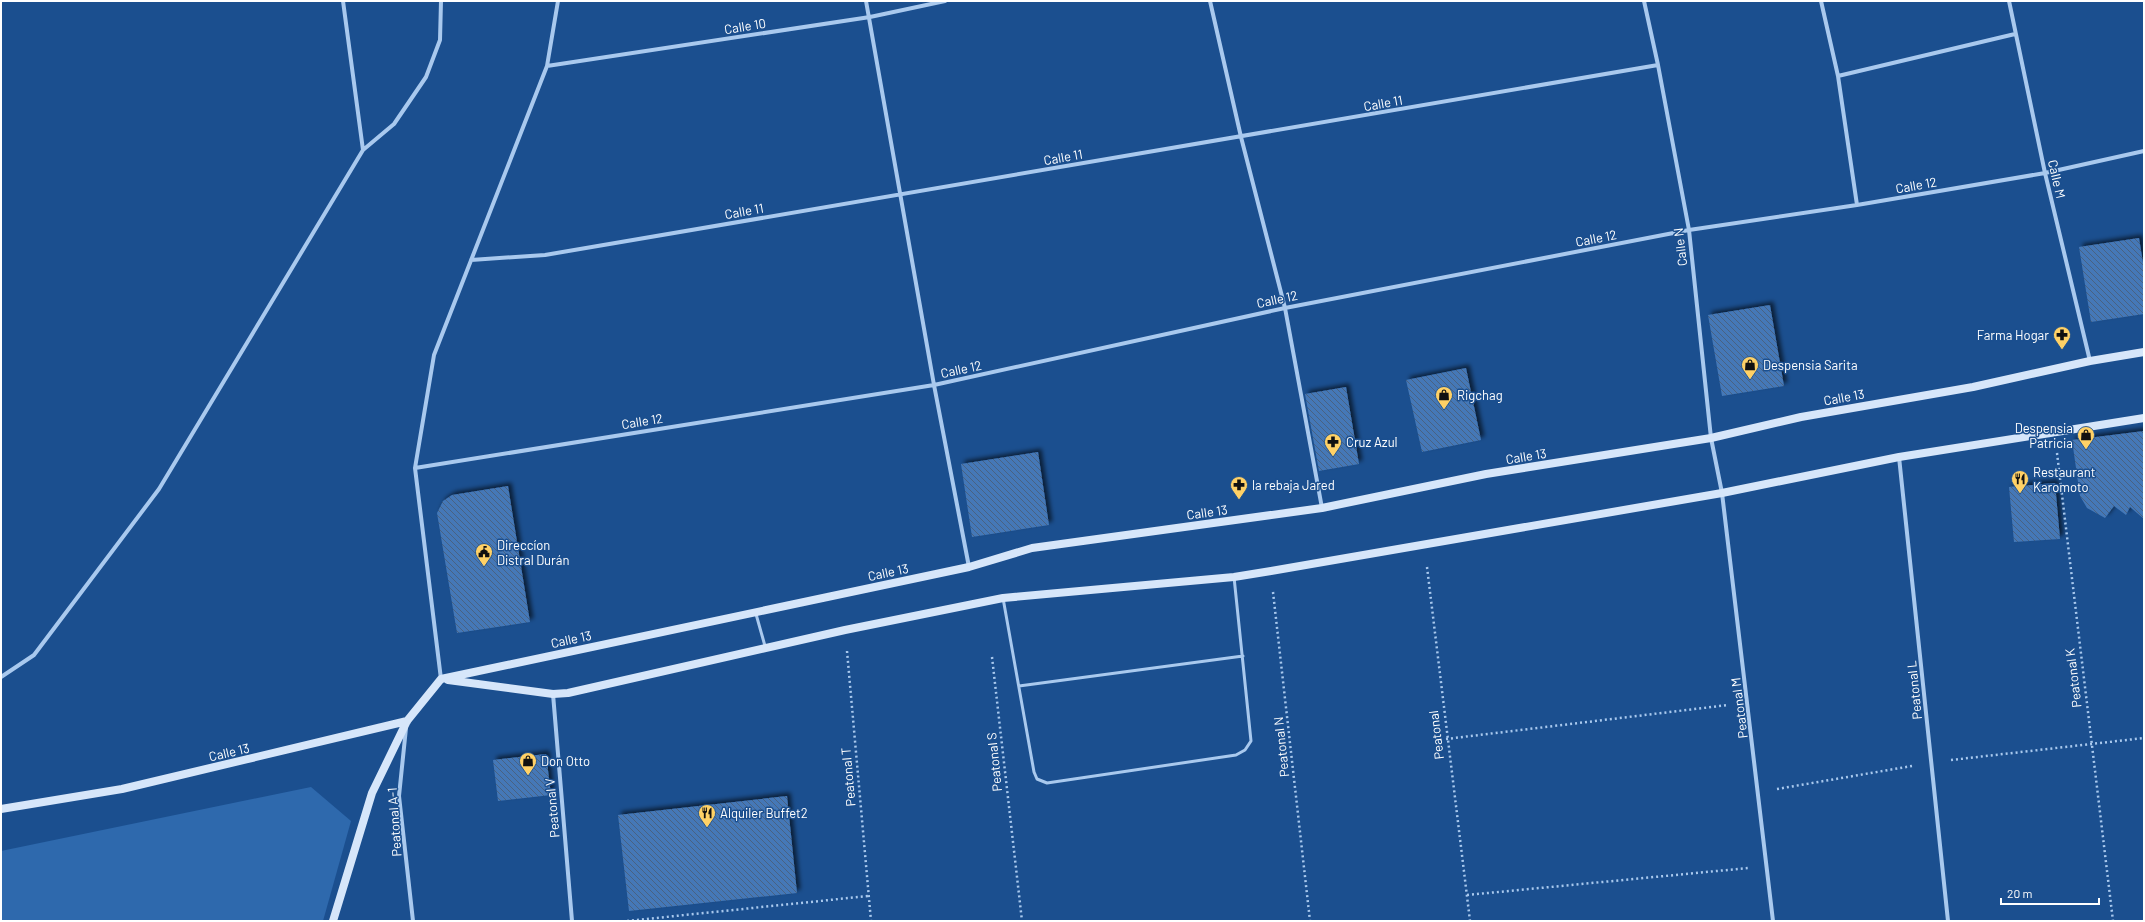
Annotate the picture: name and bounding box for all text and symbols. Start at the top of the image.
street label: Calle 10 [723,15,767,37]
street label: Calle 11 [1362,92,1404,114]
street label: Calle 11 [1042,146,1084,168]
street label: Calle M [2045,158,2069,200]
street label: Calle 12 [1894,174,1938,196]
street label: Calle 11 [723,200,765,222]
street label: Calle 12 [1574,226,1618,250]
street label: Calle N [1670,227,1690,267]
street label: Calle 12 [1255,287,1299,311]
pharmacy icon: Farma Hogar [2052,325,2072,350]
place label: Farma Hogar [1977,327,2049,343]
shop icon: Despensia Sarita [1740,355,1760,380]
street label: Calle 12 [939,357,983,381]
place label: Despensia Sarita [1763,357,1858,373]
shop icon: Rigchag [1434,385,1454,410]
street label: Calle 13 [1822,386,1866,408]
place label: Rigchag [1457,387,1503,403]
street label: Calle 12 [620,410,664,432]
place label: Despensia Patricia [2015,420,2073,451]
shop icon: Despensia Patricia [2076,425,2096,450]
pharmacy icon: Cruz Azul [1323,432,1343,457]
place label: Cruz Azul [1346,434,1398,450]
street label: Calle 13 [1504,445,1548,467]
place label: Restaurant Karomoto [2033,464,2095,495]
restaurant icon: Restaurant Karomoto [2010,469,2030,494]
pharmacy icon: la rebaja Jared [1229,475,1249,500]
place label: la rebaja Jared [1252,477,1335,493]
street label: Calle 13 [1185,501,1229,523]
place label: Direccíon Distral Durán [497,537,569,568]
public building icon: Direccíon Distral Durán [474,542,494,567]
street label: Calle 13 [866,560,910,584]
street label: Calle 13 [549,627,593,651]
street label: Peatonal K [2061,647,2085,709]
street label: Peatonal L [1903,660,1925,720]
street label: Peatonal M [1727,677,1751,739]
street label: Peatonal [1425,710,1447,760]
street label: Peatonal N [1270,716,1292,778]
street label: Peatonal S [983,732,1005,792]
street label: Calle 13 [207,740,251,764]
street label: Peatonal T [837,747,859,807]
shop icon: Don Otto [518,751,538,776]
place label: Don Otto [541,753,590,769]
street label: Peatonal V [541,777,563,838]
street label: Peatonal A-1 [384,787,404,857]
restaurant icon: Alquiler Buffet2 [697,803,717,828]
place label: Alquiler Buffet2 [720,805,808,821]
scale bar [2001,880,2099,906]
text: 20 m [2007,886,2033,900]

